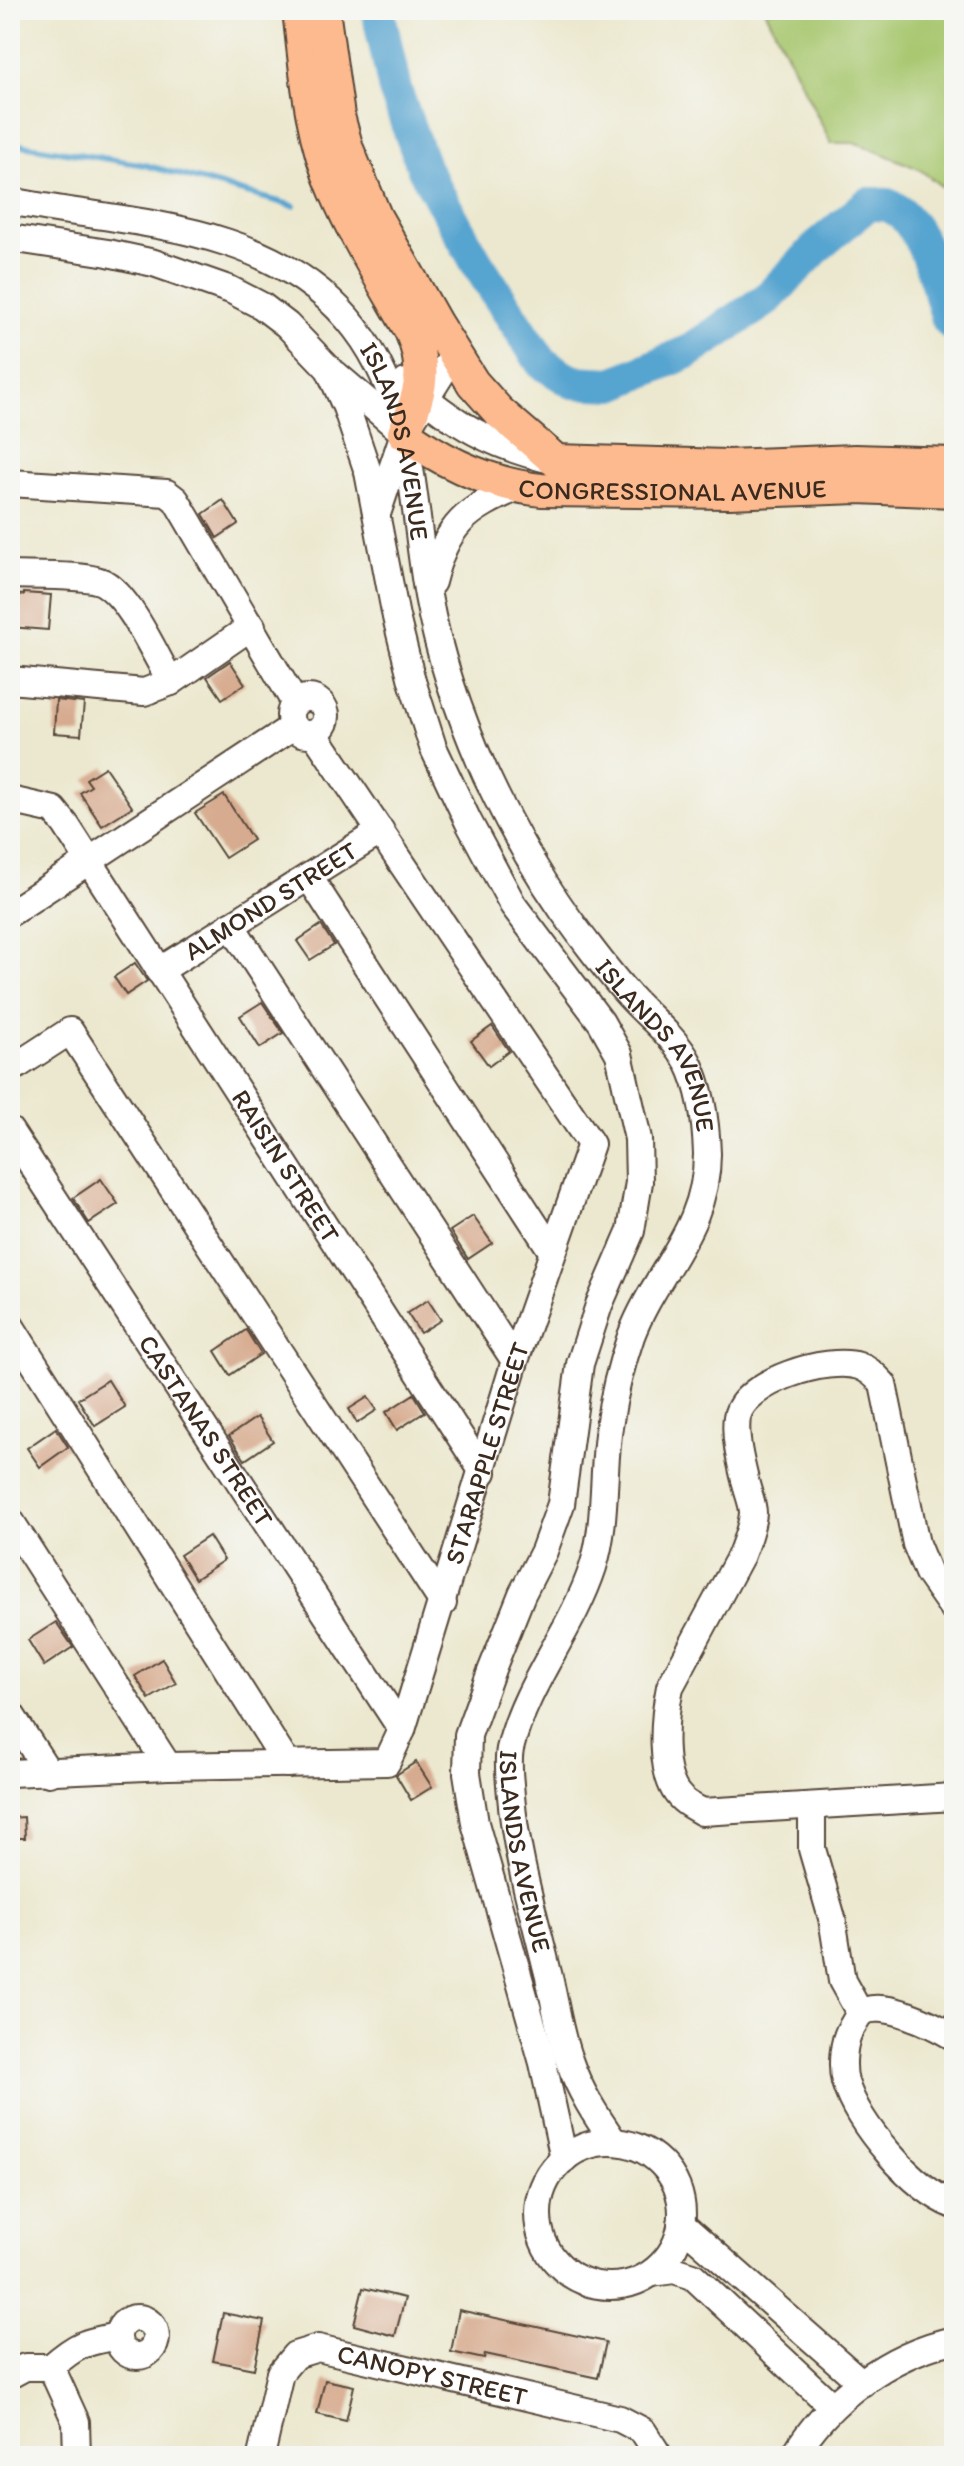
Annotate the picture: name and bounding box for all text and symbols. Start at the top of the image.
street label: ISLANDS AVENUE [353,336,436,542]
street label: CONGRESSIONAL AVENUE [516,471,827,508]
street label: ALMOND STREET [178,834,364,967]
street label: ISLANDS AVENUE [588,952,722,1133]
street label: RAISIN STREET [225,1083,347,1249]
street label: CASTANAS STREET [132,1329,281,1533]
street label: STARAPPLE STREET [438,1338,536,1568]
street label: ISLANDS AVENUE [493,1749,558,1956]
street label: CANOPY STREET [334,2337,531,2413]

